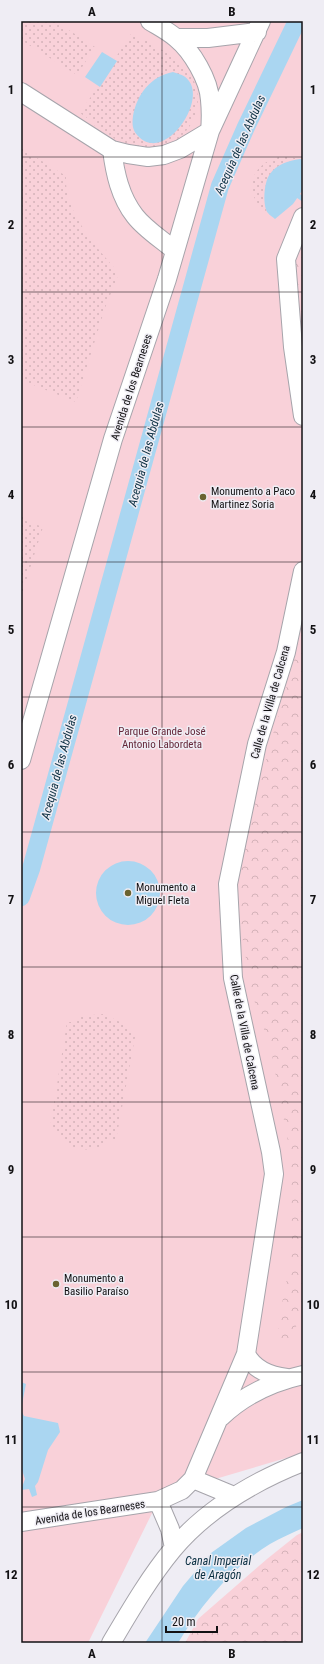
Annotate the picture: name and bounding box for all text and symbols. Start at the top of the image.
text: A [88,4,96,19]
text: B [228,4,236,19]
text: 1 [8,82,14,97]
text: 1 [310,82,316,97]
water label: Acequia de las Abdulas [211,93,268,198]
text: 2 [8,217,15,232]
text: 2 [310,217,317,232]
street label: Avenida de los Bearneses [108,332,155,442]
text: 3 [8,352,14,367]
text: 3 [310,352,316,367]
water label: Acequia de las Abdulas [125,400,167,509]
place label: Monumento a Paco Martinez Soria [211,485,296,511]
text: 4 [8,487,15,502]
text: 4 [310,487,317,502]
marker: Monumento a Paco Martinez Soria [198,492,208,502]
text: 5 [8,622,15,637]
text: 5 [310,622,317,637]
street label: Calle de la Villa de Calcena [248,644,293,760]
water label: Acequia de las Abdulas [38,713,80,822]
park label: Parque Grande José Antonio Labordeta [118,725,206,751]
text: 6 [8,757,15,772]
text: 6 [310,757,317,772]
place label: Monumento a Miguel Fleta [136,881,196,907]
marker: Monumento a Miguel Fleta [123,888,133,898]
text: 7 [8,892,15,907]
text: 7 [310,892,317,907]
street label: Calle de la Villa de Calcena [227,973,262,1091]
text: 8 [8,1027,14,1042]
text: 8 [310,1027,316,1042]
text: 9 [8,1162,14,1177]
text: 9 [310,1162,316,1177]
place label: Monumento a Basilio Paraíso [64,1272,129,1298]
marker: Monumento a Basilio Paraíso [51,1279,61,1289]
text: 10 [4,1297,18,1312]
text: 10 [306,1297,320,1312]
text: 11 [4,1432,18,1447]
text: 11 [306,1432,320,1447]
street label: Avenida de los Bearneses [34,1497,146,1528]
water label: Canal Imperial de Aragón [185,1554,251,1582]
text: 12 [4,1567,18,1582]
text: 12 [306,1567,320,1582]
scale bar [166,1608,217,1634]
text: 20 m [172,1615,196,1629]
text: A [88,1646,96,1661]
text: B [228,1646,236,1661]

